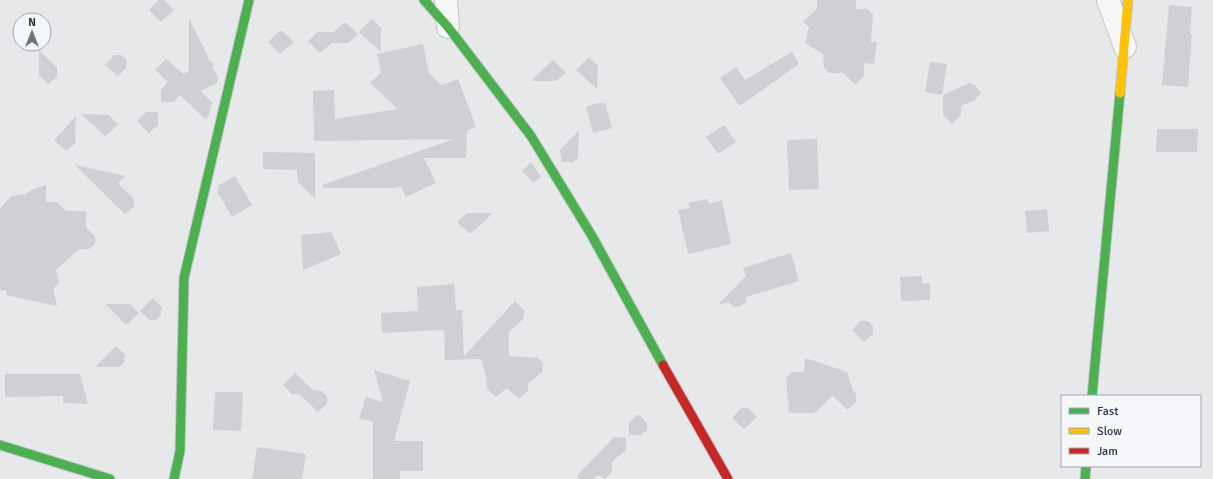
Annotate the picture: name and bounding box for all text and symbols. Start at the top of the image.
north arrow [12,12,52,52]
text: N [28,16,36,29]
legend [1061,395,1201,467]
text: Fast [1097,404,1118,419]
text: Slow [1097,424,1122,439]
text: Jam [1097,444,1118,459]

